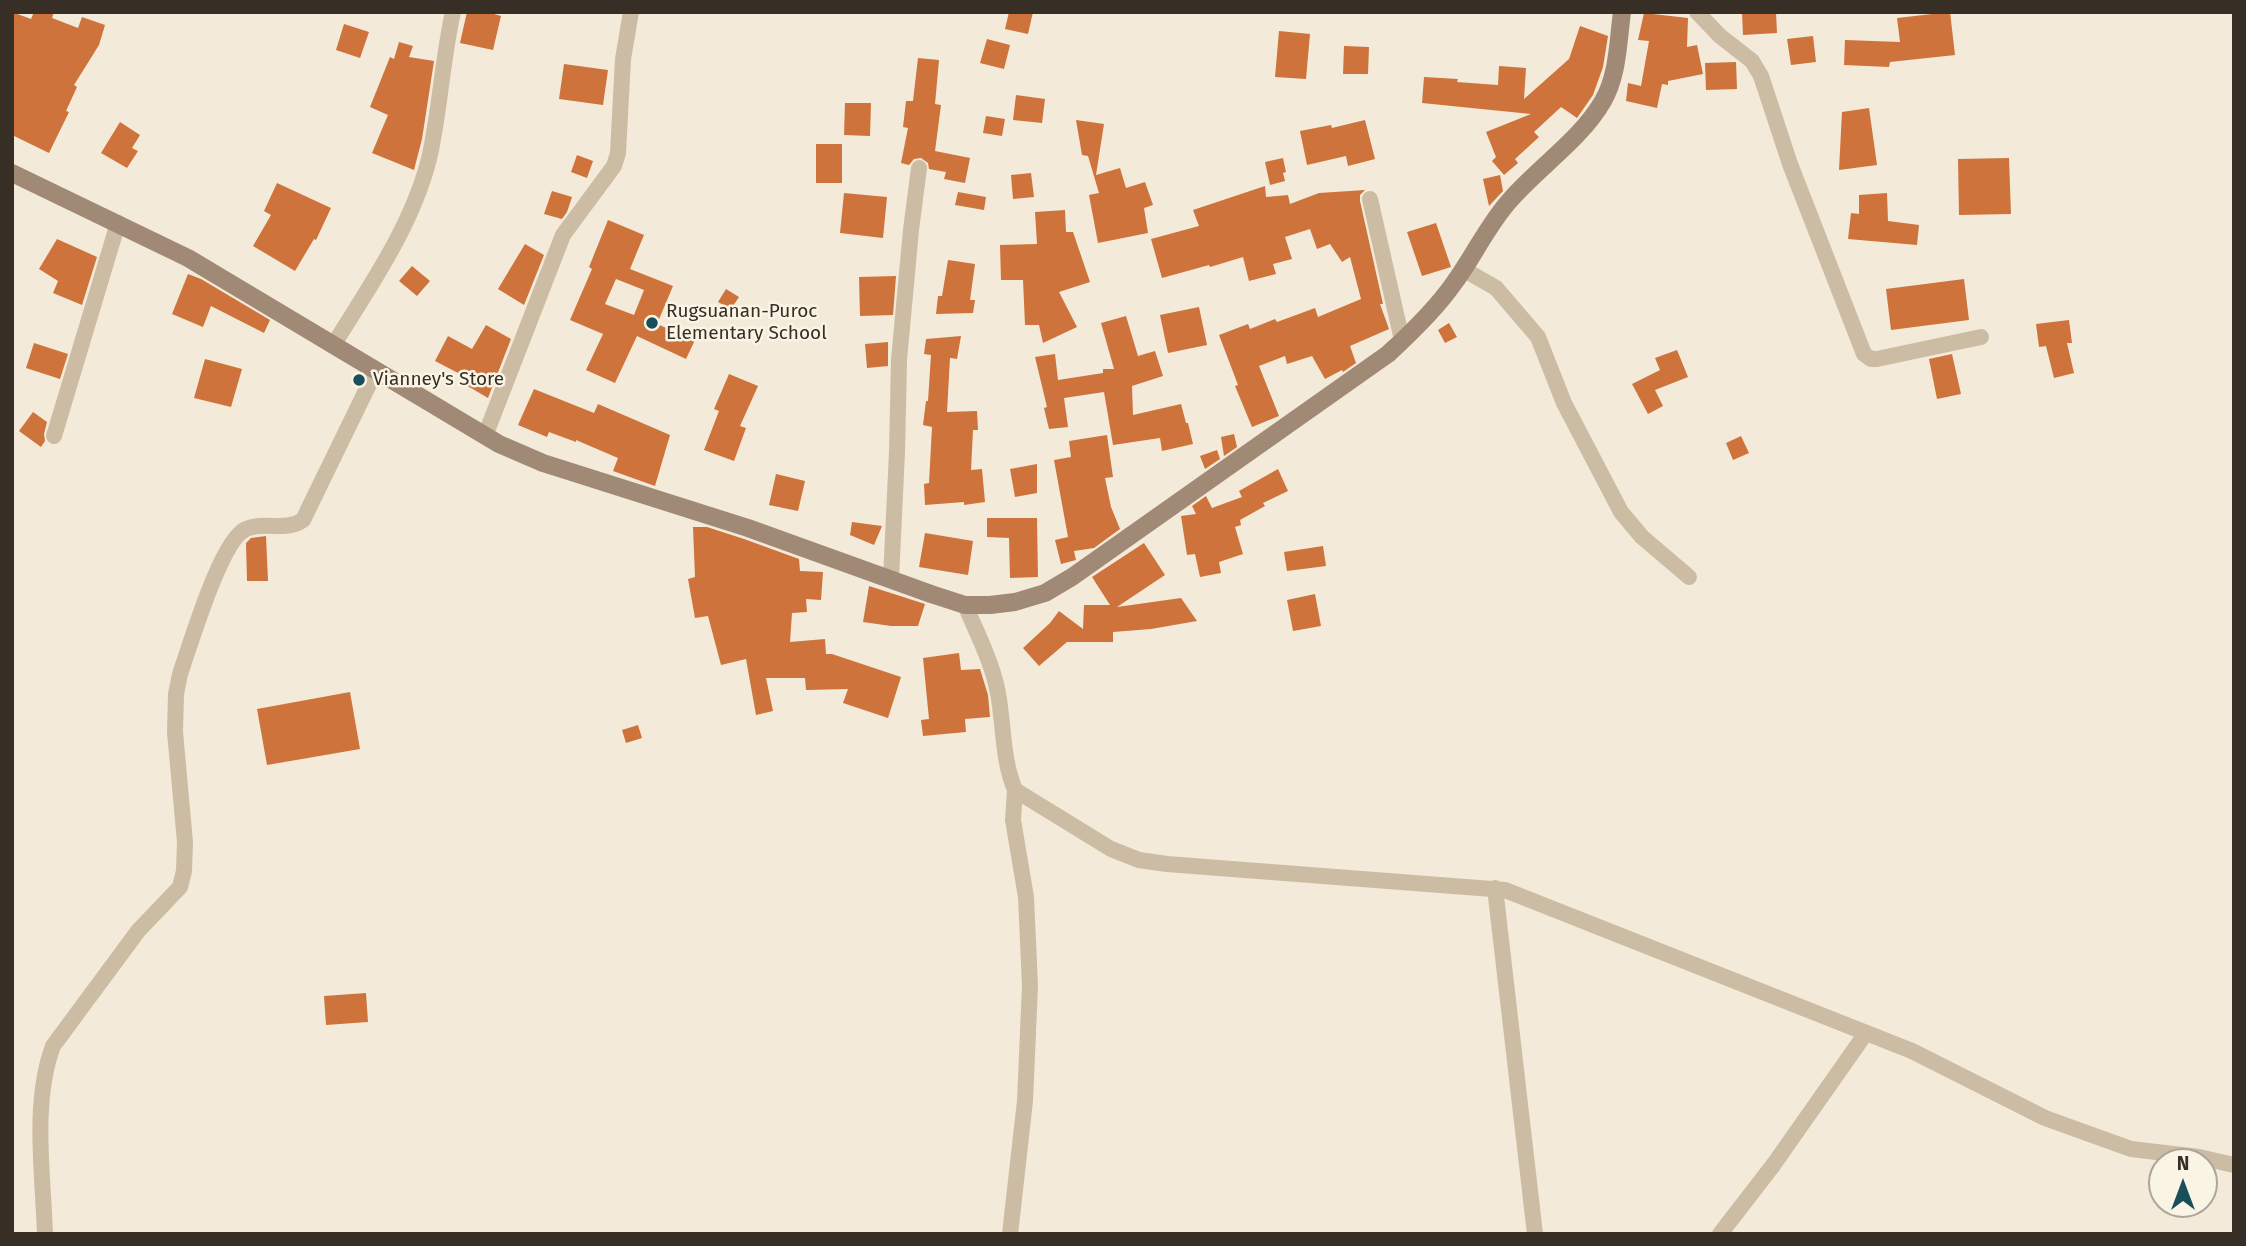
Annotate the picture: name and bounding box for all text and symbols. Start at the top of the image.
place label: Rugsuanan-Puroc Elementary School [666,301,827,345]
marker: Rugsuanan-Puroc Elementary School [644,315,660,331]
place label: Vianney's Store [373,369,504,391]
marker: Vianney's Store [351,372,367,388]
north arrow [2148,1148,2218,1218]
text: N [2177,1152,2189,1175]

